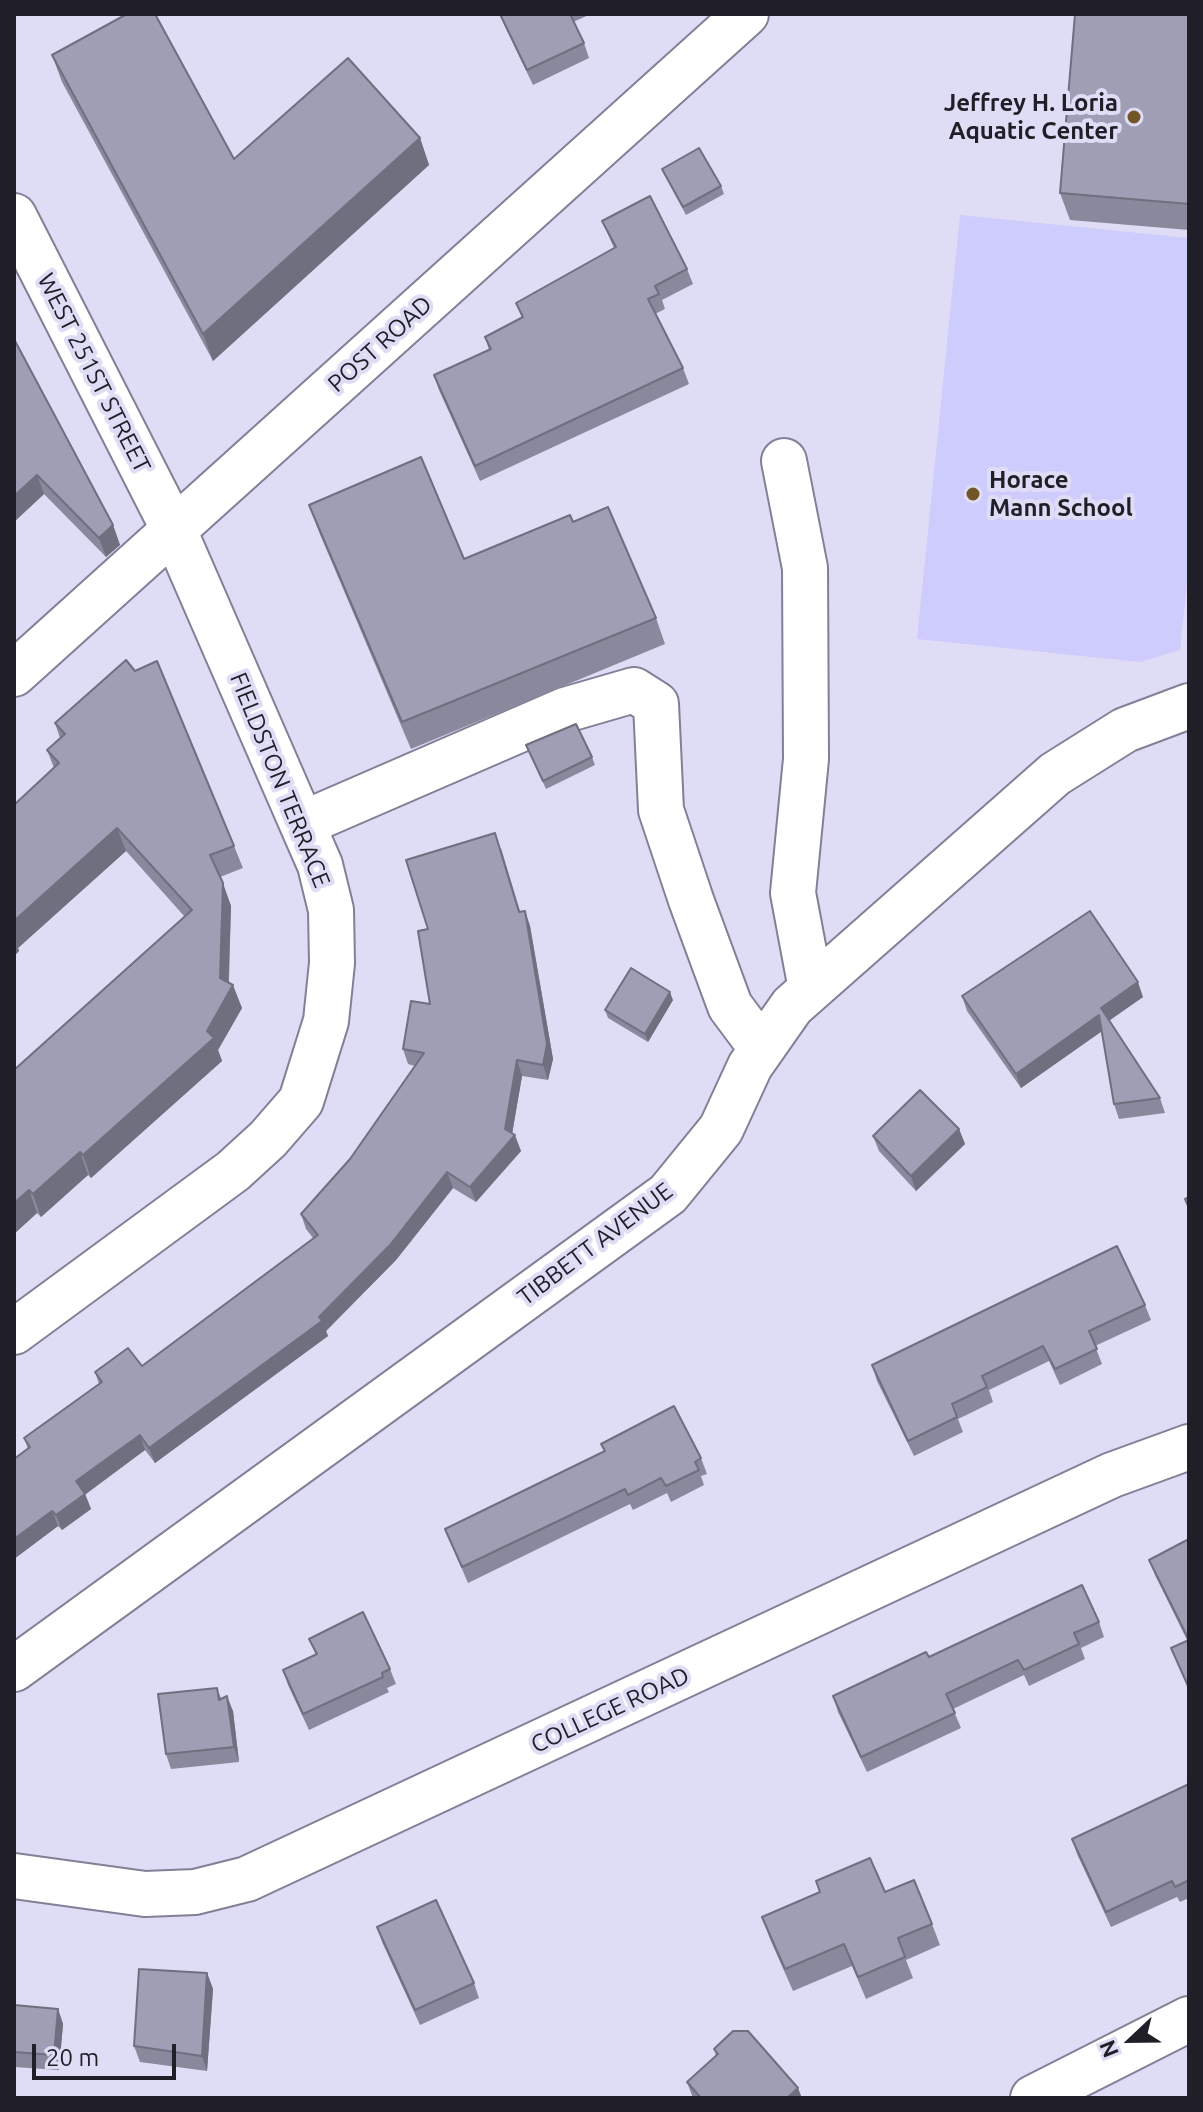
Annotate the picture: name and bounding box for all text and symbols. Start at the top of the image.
place label: Jeffrey H. Loria Aquatic Center [944,89,1118,145]
marker: Jeffrey H. Loria Aquatic Center [1125,108,1143,126]
street label: WEST 251ST STREET [31,268,157,478]
street label: POST ROAD [322,290,438,398]
place label: Horace Mann School [989,466,1133,522]
marker: Horace Mann School [964,485,982,503]
street label: FIELDSTON TERRACE [224,668,336,892]
street label: TIBBETT AVENUE [512,1176,678,1312]
street label: COLLEGE ROAD [526,1661,694,1759]
north arrow [1091,2000,1171,2080]
scale bar [36,2028,180,2078]
text: N [1094,2037,1123,2061]
text: 20 m [46,2044,99,2071]

